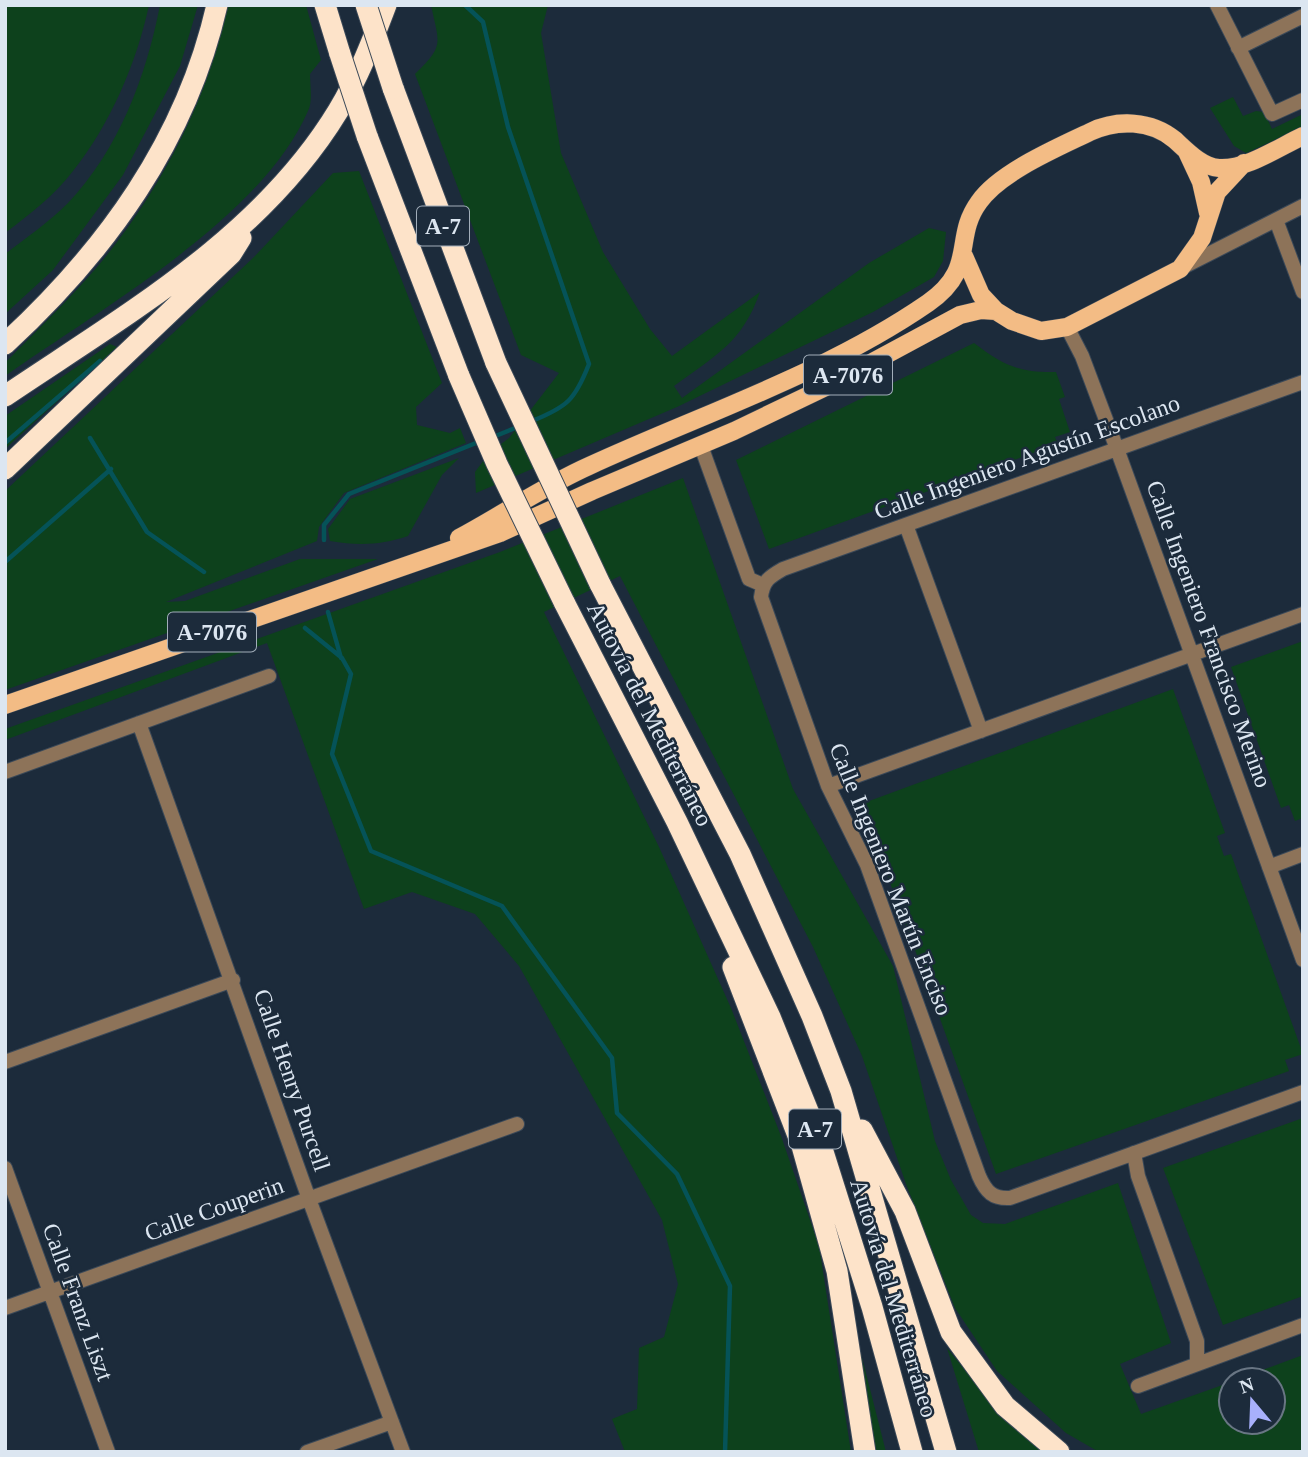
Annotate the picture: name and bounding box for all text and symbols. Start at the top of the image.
road number: A-7 [417,206,469,246]
road number: A-7076 [804,356,892,394]
street label: Calle Ingeniero Agustín Escolano [871,390,1183,524]
street label: Calle Ingeniero Francisco Merino [1141,477,1277,791]
street label: Autovía del Mediterráneo [582,598,718,830]
road number: A-7076 [168,612,256,652]
street label: Calle Ingeniero Martín Enciso [824,739,958,1019]
street label: Calle Henry Purcell [249,986,335,1175]
road number: A-7 [789,1110,841,1148]
street label: Calle Couperin [141,1172,287,1246]
street label: Autovía del Mediterráneo [845,1176,943,1420]
street label: Calle Franz Liszt [38,1220,119,1384]
north arrow [1217,1366,1287,1436]
text: N [1237,1373,1257,1398]

